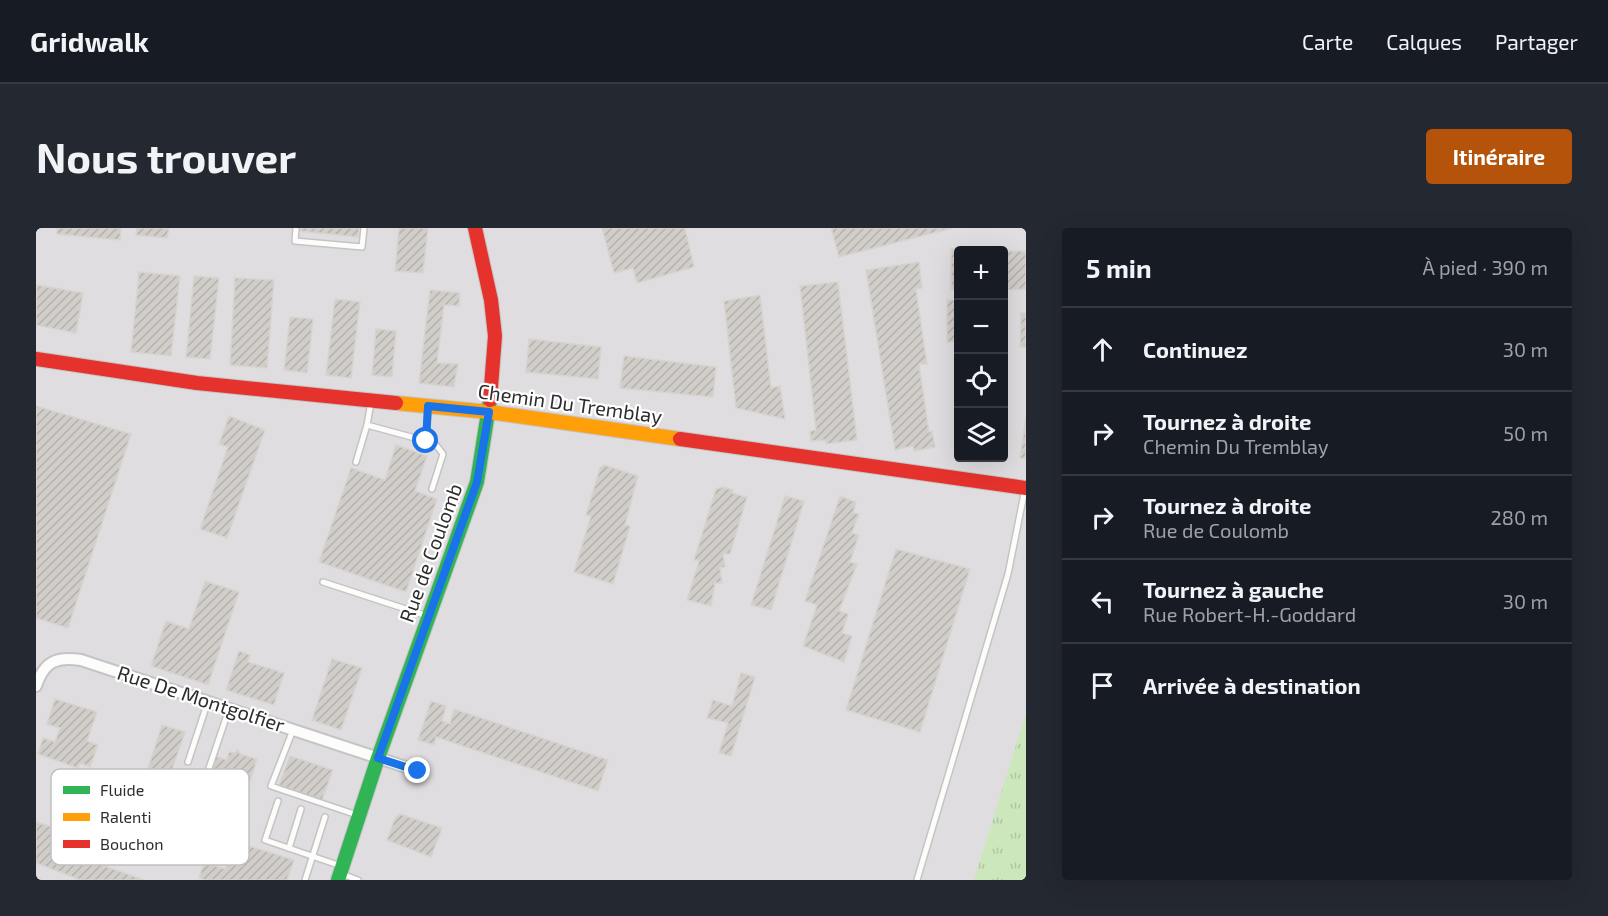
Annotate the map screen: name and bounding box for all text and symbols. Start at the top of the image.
text: Gridwalk [30,24,149,58]
text: Carte [1302,29,1353,54]
text: Calques [1386,29,1462,54]
text: Partager [1495,29,1578,54]
button: Itinéraire [1426,129,1572,184]
text: Nous trouver [36,131,296,181]
map controls [954,246,1008,462]
button: + [954,246,1008,300]
text: 5 min [1086,252,1152,283]
text: À pied · 390 m [1423,255,1548,279]
button: − [954,300,1008,354]
icon: ahead [1086,333,1119,366]
text: Continuez [1143,336,1247,362]
text: 30 m [1503,337,1548,361]
button: locate [954,354,1008,408]
street label: Chemin Du Tremblay [477,378,664,428]
button: layers [954,408,1008,462]
text: Tournez à droite [1143,408,1312,434]
icon: right [1086,417,1119,450]
text: 50 m [1503,421,1548,445]
route start [412,427,438,453]
text: Chemin Du Tremblay [1143,434,1329,458]
street label: Rue de Coulomb [394,480,466,625]
text: Tournez à droite [1143,492,1312,518]
icon: right [1086,501,1119,534]
text: 280 m [1491,505,1548,529]
text: Rue de Coulomb [1143,518,1289,542]
text: Tournez à gauche [1143,576,1324,602]
icon: left [1086,585,1119,618]
text: 30 m [1503,589,1548,613]
text: Rue Robert-H.-Goddard [1143,602,1356,626]
street label: Rue De Montgolfier [114,660,288,736]
icon: arrive [1086,669,1119,702]
text: Arrivée à destination [1143,672,1361,698]
route end [404,757,430,783]
legend [51,769,249,865]
text: Fluide [100,780,144,799]
text: Ralenti [100,807,151,826]
text: Bouchon [100,834,164,853]

